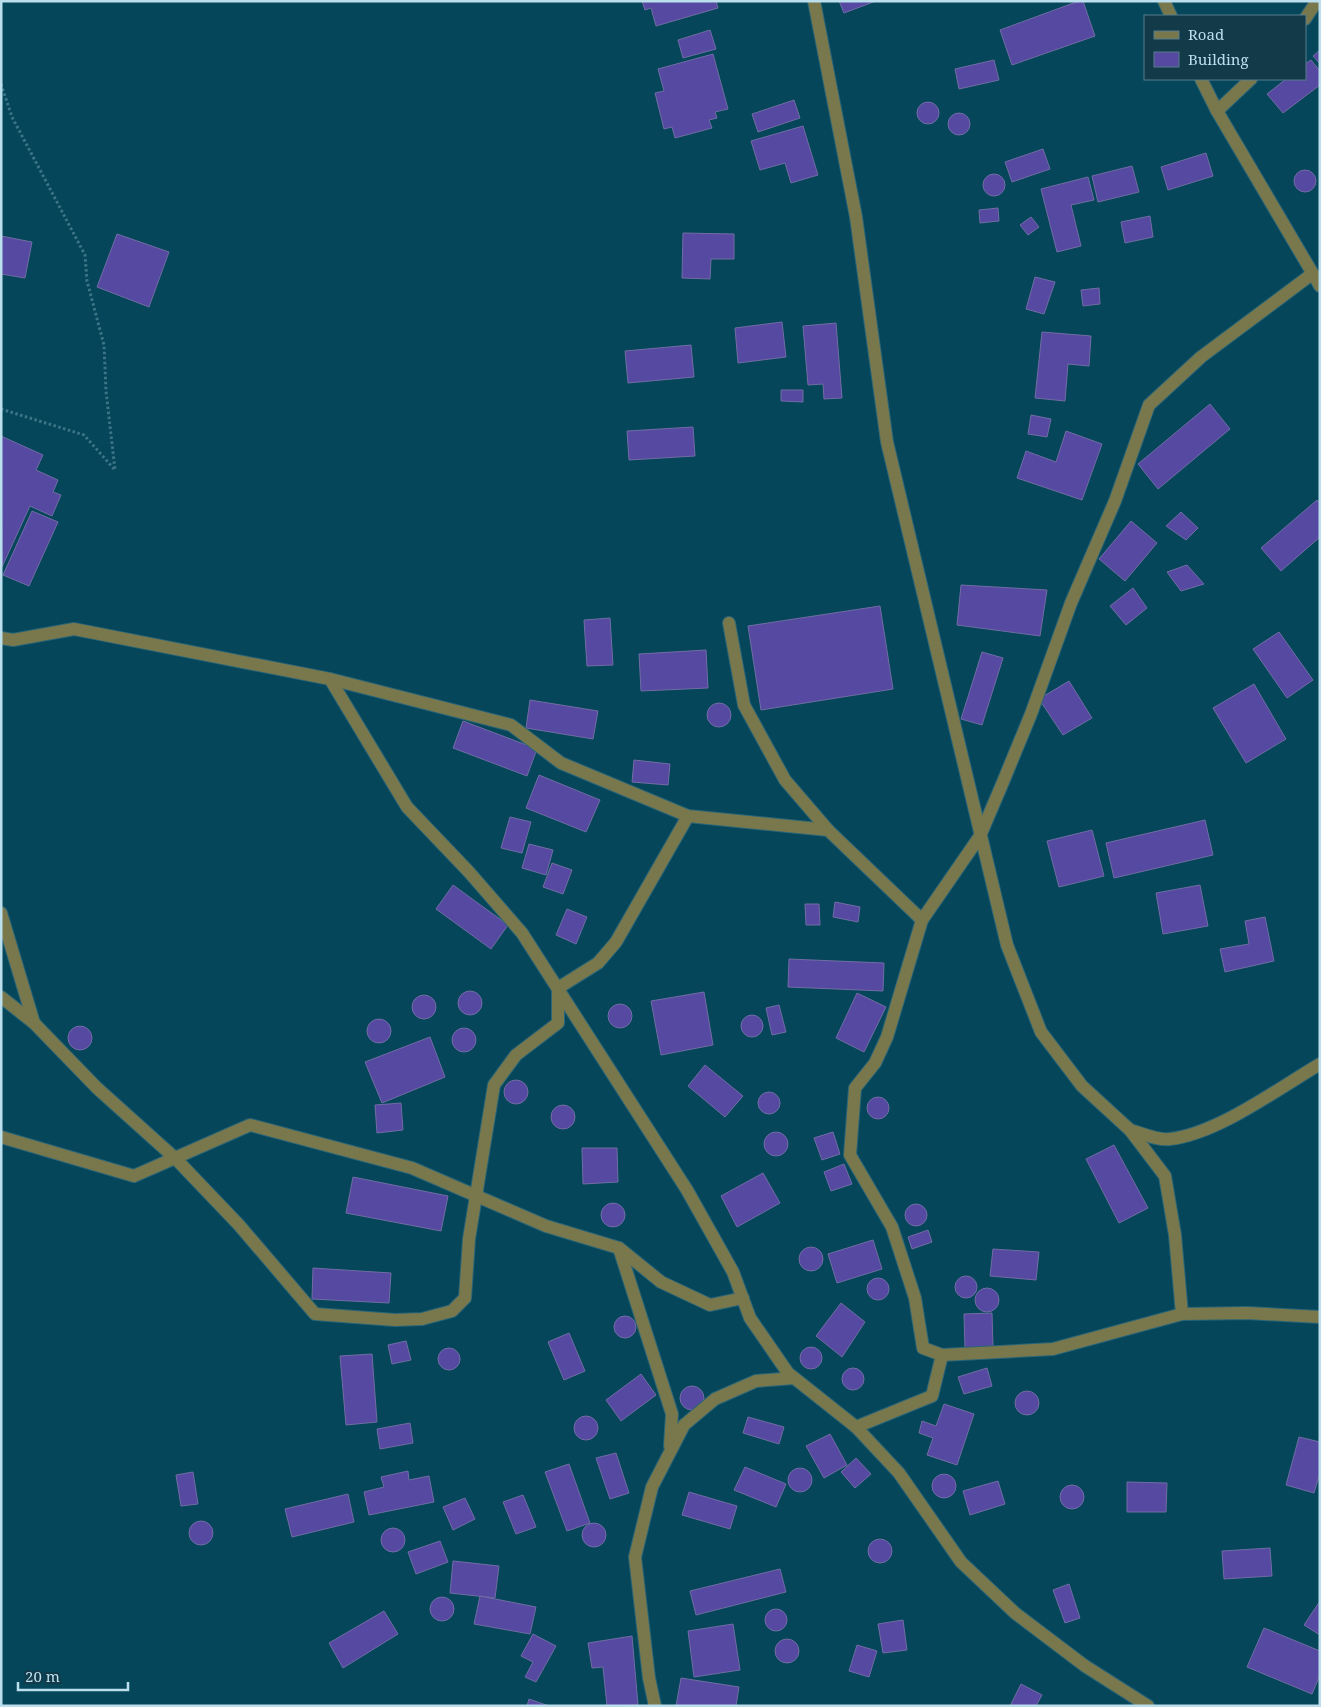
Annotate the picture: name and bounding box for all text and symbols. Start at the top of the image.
legend [1144,15,1306,80]
text: Road [1188,24,1224,44]
text: Building [1188,49,1249,69]
scale bar [18,1660,128,1692]
text: 20 m [25,1666,60,1686]

